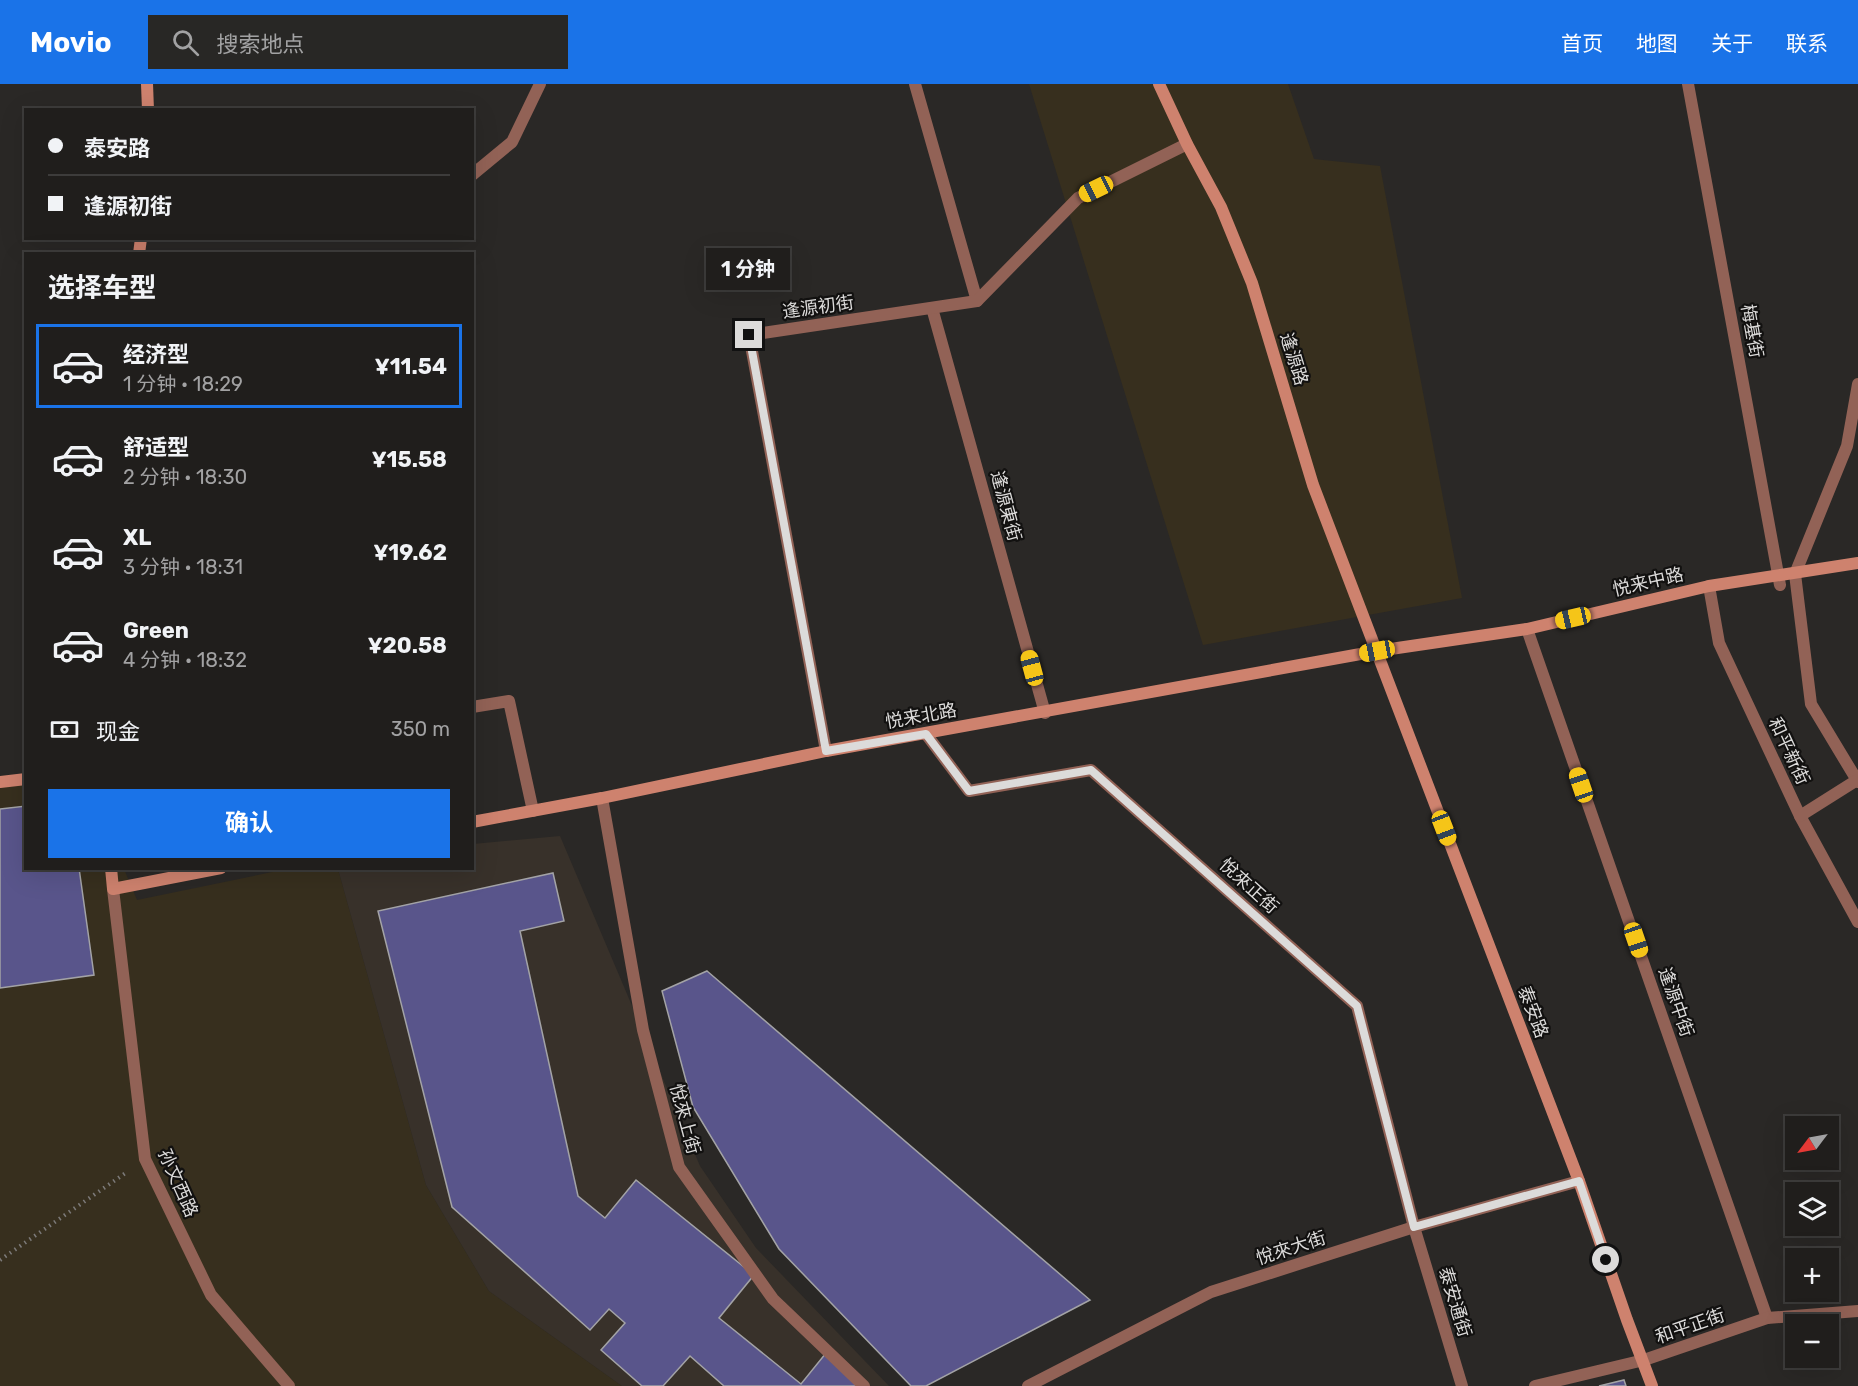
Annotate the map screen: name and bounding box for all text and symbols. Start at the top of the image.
search box [148,15,568,69]
text: Movio [30,26,112,59]
icon: search [169,26,202,59]
text: 搜索地点 [217,31,305,58]
text: 首页 [1561,31,1603,56]
text: 地图 [1636,31,1678,56]
text: 关于 [1711,31,1753,56]
text: 联系 [1786,31,1828,56]
text: 泰安路 [84,135,150,162]
car [1076,173,1116,205]
text: 逢源初街 [84,193,172,220]
callout: 1 分钟 [707,248,791,290]
text: 1 分钟 [721,257,775,281]
text: 选择车型 [48,272,156,304]
street label: 逢源初街 [781,291,855,323]
street label: 梅基街 [1736,303,1768,359]
route end [735,321,762,348]
street label: 逢源路 [1276,330,1312,388]
icon: car [51,339,105,393]
text: 经济型 [123,341,189,368]
text: ¥11.54 [374,353,447,380]
text: 1 分钟 · 18:29 [123,372,243,396]
icon: car [51,432,105,486]
text: 舒适型 [123,434,189,461]
text: ¥15.58 [371,446,447,473]
text: 2 分钟 · 18:30 [123,465,247,489]
street label: 逢源東街 [986,468,1026,544]
text: XL [123,524,151,551]
icon: car [51,525,105,579]
text: ¥19.62 [373,539,447,566]
text: 3 分钟 · 18:31 [123,555,243,579]
street label: 悦来中路 [1610,563,1686,601]
car [1553,605,1593,631]
text: Green [123,617,189,644]
icon: car [51,618,105,672]
text: ¥20.58 [367,632,447,659]
car [1358,639,1396,663]
text: 4 分钟 · 18:32 [123,648,247,672]
car [1019,648,1045,688]
street label: 悦来北路 [884,699,958,733]
icon: cash [48,713,81,746]
street label: 和平新街 [1764,714,1814,788]
text: 350 m [391,717,450,741]
text: 现金 [96,718,140,745]
car [1567,765,1595,805]
button: 确认 [48,789,450,858]
car [1429,808,1459,848]
street label: 悅來正街 [1215,854,1283,918]
car [1622,920,1650,960]
street label: 逢源中街 [1654,964,1698,1040]
street label: 泰安路 [1513,983,1553,1041]
street label: 悅來上街 [665,1081,705,1157]
north arrow [1785,1116,1839,1170]
map controls [1785,1116,1839,1368]
street label: 孙文西路 [153,1146,203,1220]
button: layers [1785,1182,1839,1236]
street label: 悅來大街 [1253,1226,1329,1270]
route start [1592,1246,1619,1273]
button: + [1785,1248,1839,1302]
street label: 泰安通街 [1434,1264,1476,1340]
street label: 和平正街 [1652,1304,1728,1348]
button: − [1785,1314,1839,1368]

